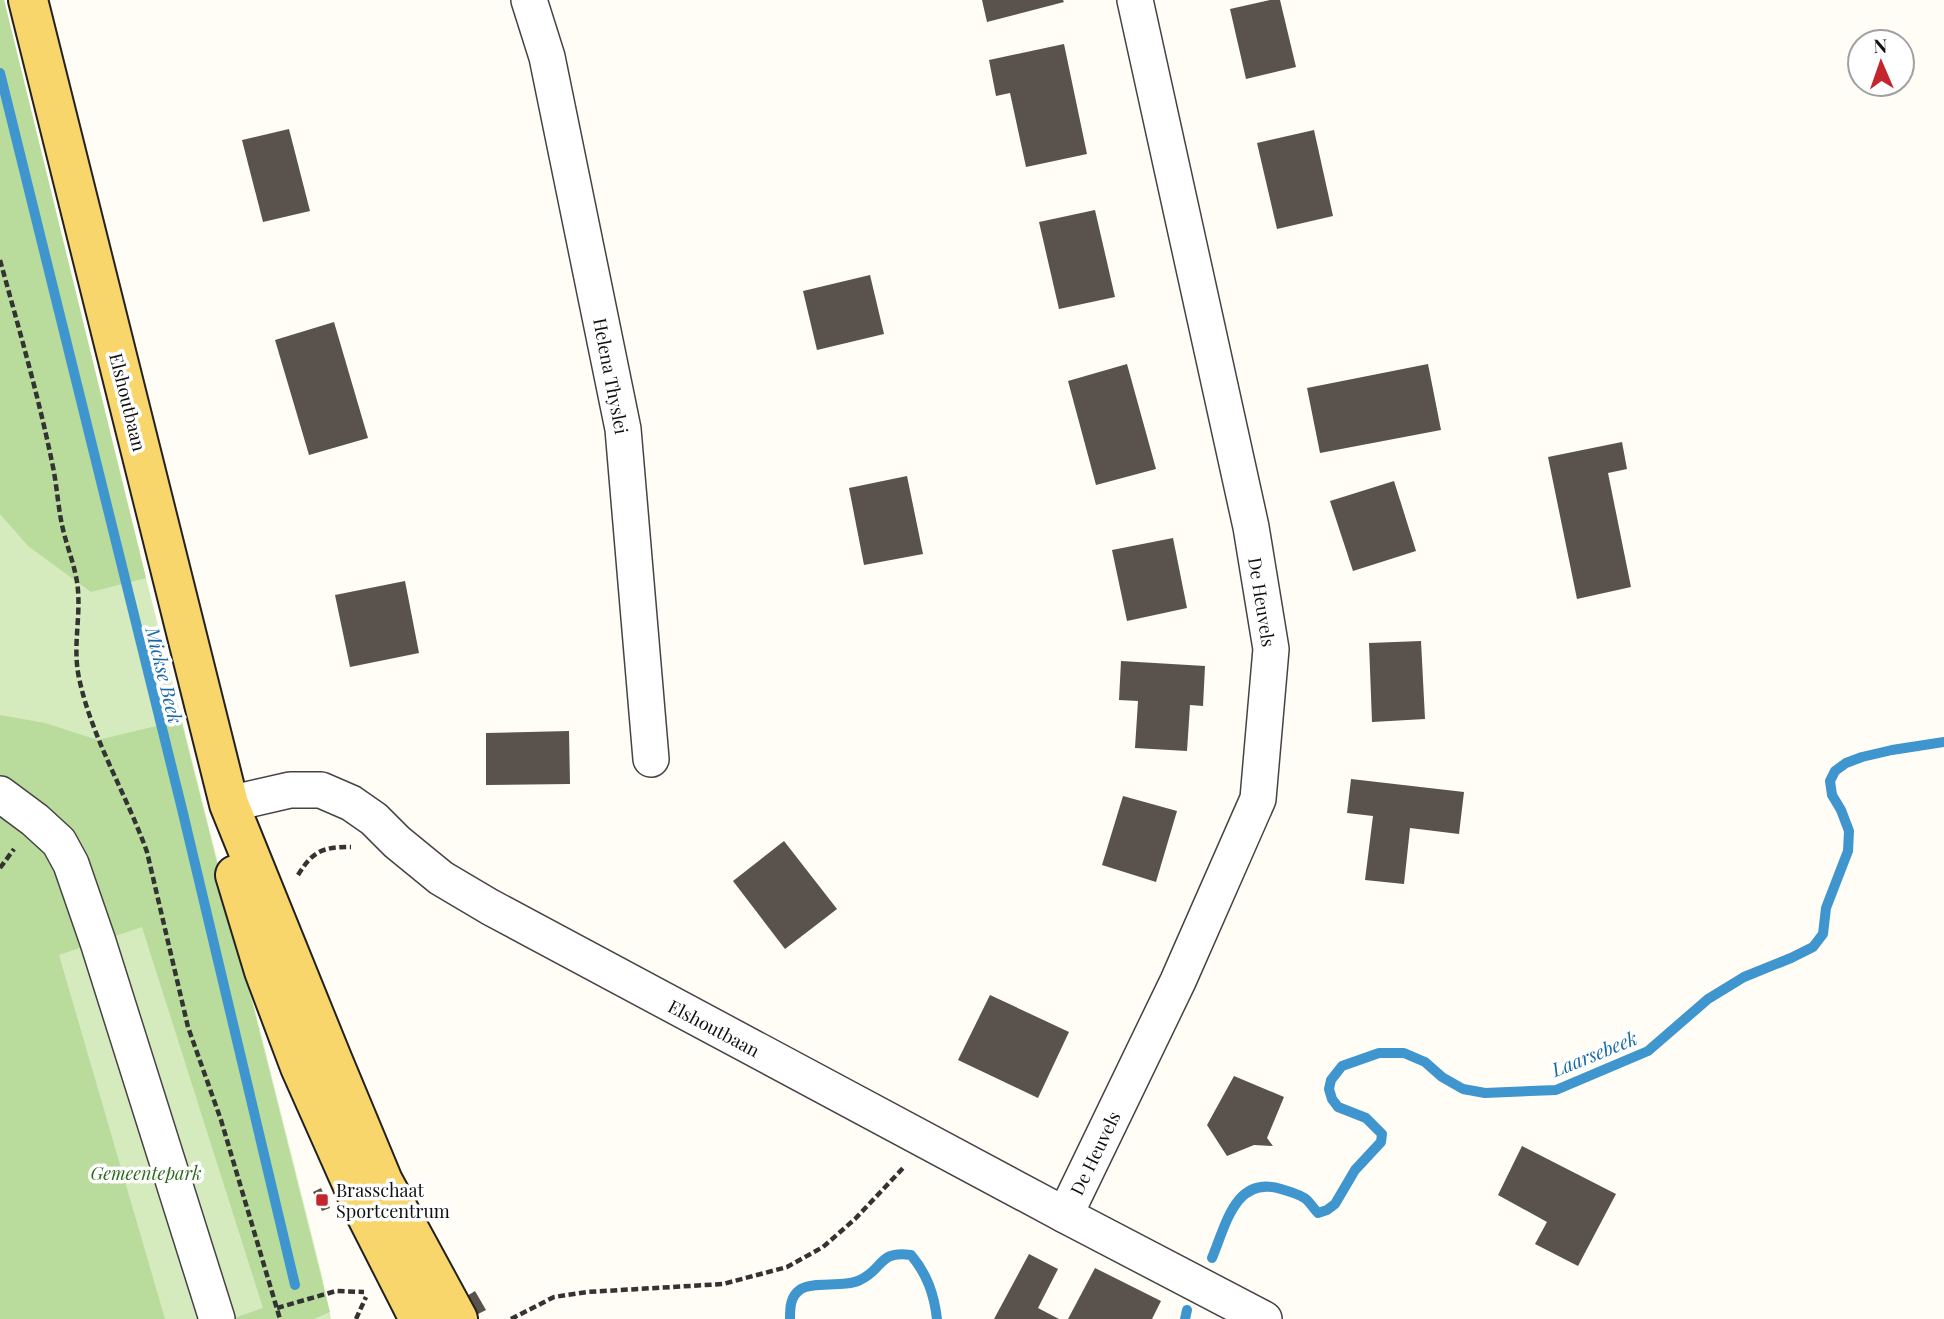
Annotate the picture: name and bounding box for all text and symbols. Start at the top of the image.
north arrow [1846,28,1916,98]
text: N [1873,32,1888,58]
street label: Helena Thyslei [588,316,634,436]
street label: Elshoutbaan [104,350,152,454]
street label: De Heuvels [1243,555,1281,649]
water label: Mickse Beek [140,623,190,726]
street label: Elshoutbaan [664,994,764,1062]
water label: Laarsebeek [1546,1024,1641,1082]
street label: De Heuvels [1064,1107,1126,1199]
park label: Gemeentepark [91,1161,201,1185]
place label: Brasschaat Sportcentrum [336,1178,450,1223]
marker: Brasschaat Sportcentrum [314,1192,330,1208]

